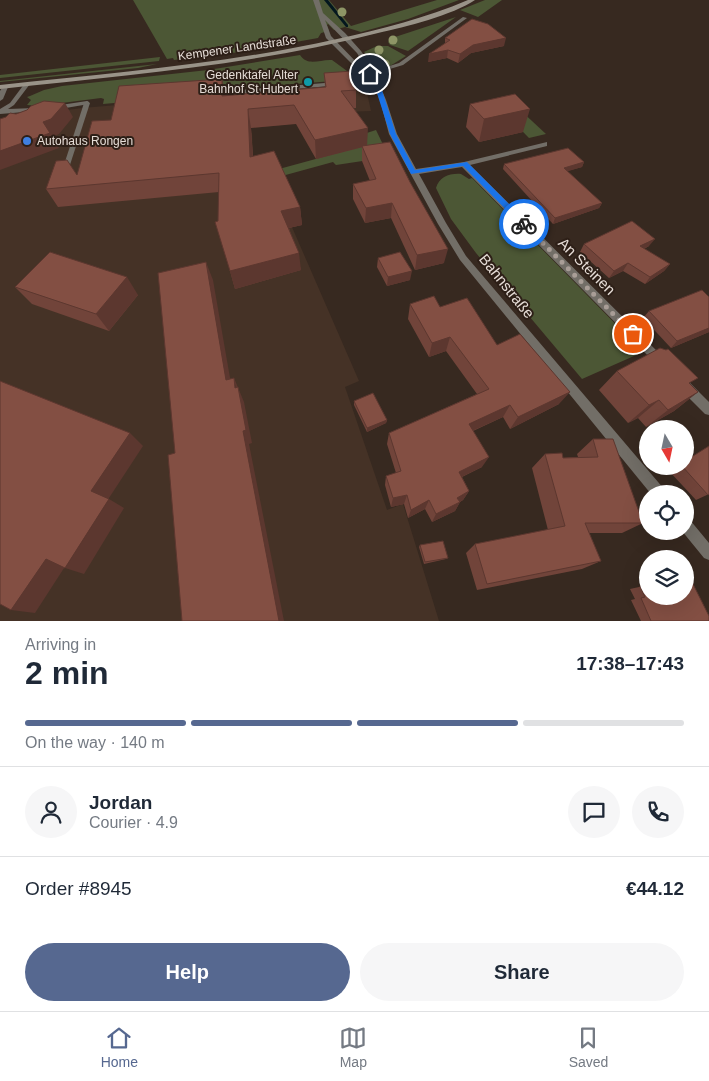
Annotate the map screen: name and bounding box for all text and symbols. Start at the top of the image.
street label: Kempener Landstraße [177,33,297,63]
pin [349,53,391,95]
icon: home [356,60,384,88]
place label: Gedenktafel Alter Bahnhof St Hubert [199,68,299,96]
marker: Gedenktafel Alter Bahnhof St Hubert [302,76,314,88]
place label: Autohaus Rongen [37,134,133,148]
marker: Autohaus Rongen [21,135,33,147]
courier [499,199,549,249]
icon: bike [510,210,538,238]
street label: An Steinen [555,234,619,298]
street label: Bahnstraße [476,251,538,321]
pin [612,313,654,355]
icon: bag [619,320,647,348]
north arrow [639,420,694,475]
map controls [639,420,694,605]
button: locate [639,485,694,540]
button: layers [639,550,694,605]
text: Arriving in [25,636,96,653]
text: 17:38–17:43 [576,653,684,674]
text: 2 min [25,655,109,691]
text: On the way · 140 m [25,734,165,751]
button: person [25,786,77,838]
button: chat [568,786,620,838]
button: phone [632,786,684,838]
text: Jordan [89,792,152,813]
text: Courier · 4.9 [89,814,178,831]
text: Order #8945 [25,878,132,899]
text: €44.12 [626,878,684,899]
button: Help [25,943,350,1001]
button: Share [360,943,684,1001]
tab: Home [101,1024,138,1070]
tab: Map [339,1024,367,1070]
tab: Saved [569,1024,608,1070]

